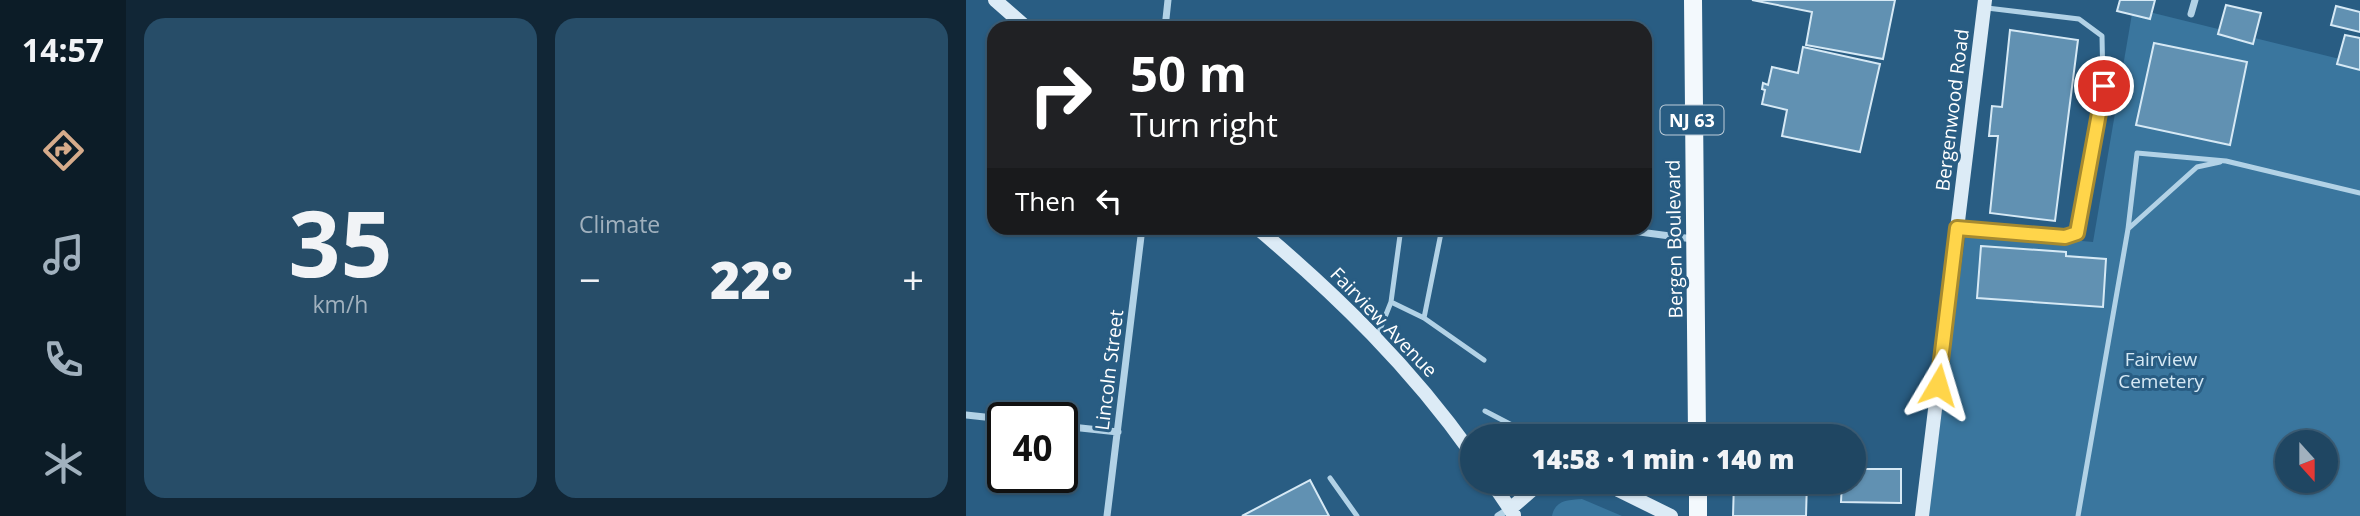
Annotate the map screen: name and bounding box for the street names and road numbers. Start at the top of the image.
street label: Bergenwood Road [1929,28,1975,192]
road number: NJ 63 [1660,106,1724,134]
street label: Bergen Boulevard [1660,160,1688,318]
street label: Fairview Avenue [1325,261,1443,383]
street label: Lincoln Street [1089,308,1129,432]

